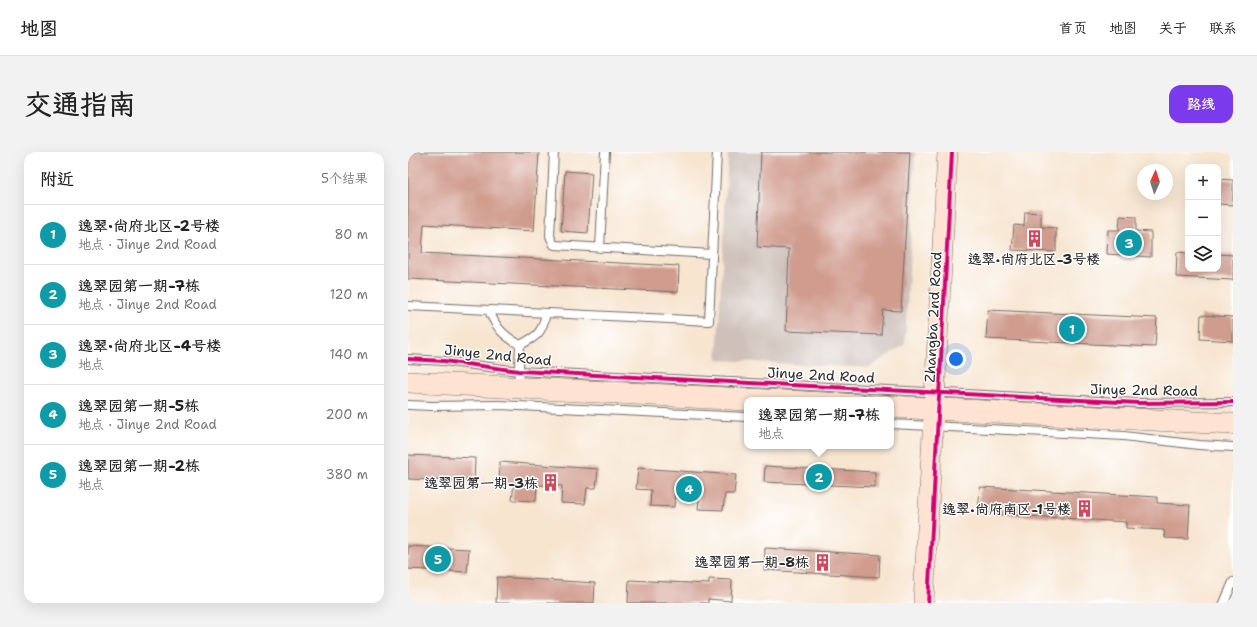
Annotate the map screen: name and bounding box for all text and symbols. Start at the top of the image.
text: 地图 [20,16,58,41]
text: 首页 [1059,19,1087,37]
text: 地图 [1109,19,1137,37]
text: 关于 [1159,19,1187,37]
text: 联系 [1209,19,1237,37]
text: 交通指南 [24,85,136,123]
button: 路线 [1169,85,1233,123]
north arrow [1137,164,1173,200]
map controls [1185,164,1221,272]
button: + [1185,164,1221,200]
text: 附近 [40,168,74,190]
text: 5个结果 [321,170,368,187]
button: − [1185,200,1221,236]
text: 逸翠·尚府北区-2号楼 [78,216,220,236]
text: 1 [50,226,56,243]
text: 80 m [334,226,368,243]
pin: 3 [1116,228,1142,258]
building icon: 逸翠·尚府北区-3号楼 [1024,229,1044,249]
text: 地点 · Jinye 2nd Road [78,236,217,253]
button: layers [1185,236,1221,272]
place label: 逸翠·尚府北区-3号楼 [968,250,1100,268]
street label: Zhangba 2nd Road [921,251,945,383]
text: 逸翠园第一期-7栋 [78,276,200,296]
text: 2 [48,286,58,303]
text: 120 m [330,286,368,303]
text: 地点 · Jinye 2nd Road [78,296,217,313]
pin: 1 [1059,314,1085,344]
text: 逸翠·尚府北区-4号楼 [78,336,221,356]
street label: Jinye 2nd Road [443,340,553,370]
text: 3 [48,346,58,363]
text: 140 m [329,346,368,363]
your location [946,349,966,369]
text: 地点 [78,356,104,373]
street label: Jinye 2nd Road [767,363,875,387]
street label: Jinye 2nd Road [1090,380,1198,400]
text: 逸翠园第一期-5栋 [78,396,199,416]
popup [744,397,894,449]
text: 逸翠园第一期-7栋 [758,405,880,425]
text: 4 [48,406,58,423]
text: 200 m [326,406,368,423]
text: 地点 · Jinye 2nd Road [78,416,217,433]
text: 地点 [758,425,784,442]
text: 逸翠园第一期-2栋 [78,456,200,476]
pin: 2 [806,462,832,492]
text: 5 [49,466,57,483]
text: 380 m [326,466,368,483]
building icon: 逸翠园第一期-3栋 [541,473,561,493]
place label: 逸翠园第一期-3栋 [424,474,538,492]
pin: 4 [676,474,702,504]
text: 地点 [78,476,104,493]
building icon: 逸翠·尚府南区-1号楼 [1074,499,1094,519]
place label: 逸翠·尚府南区-1号楼 [942,500,1071,518]
pin: 5 [425,544,451,574]
building icon: 逸翠园第一期-8栋 [812,552,832,572]
place label: 逸翠园第一期-8栋 [695,553,809,571]

